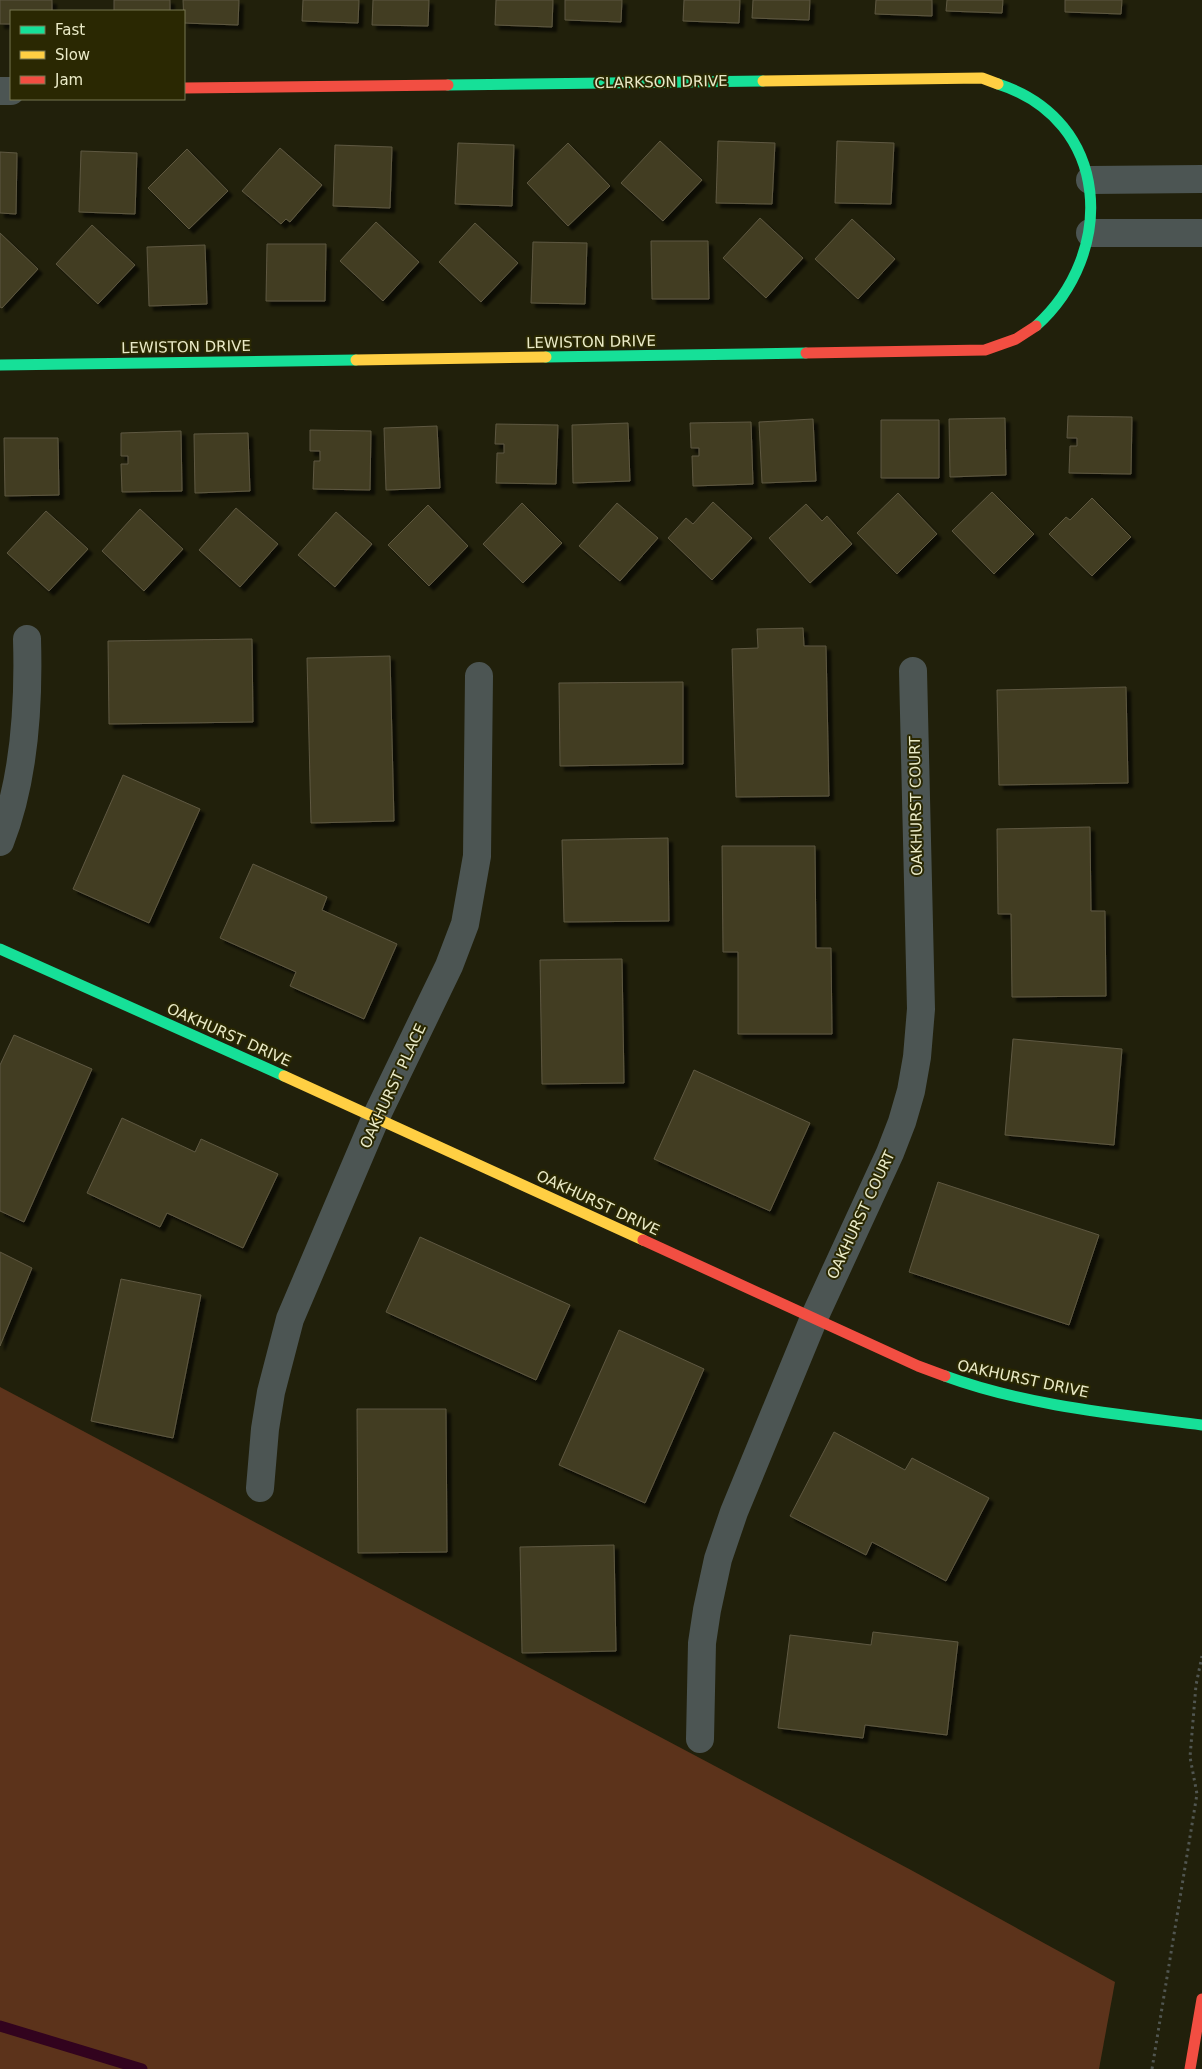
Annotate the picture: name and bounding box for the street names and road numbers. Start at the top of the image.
street label: CLARKSON DRIVE [594,72,728,92]
street label: LEWISTON DRIVE [526,332,656,352]
street label: LEWISTON DRIVE [121,337,251,357]
street label: OAKHURST COURT [906,735,926,876]
street label: OAKHURST DRIVE [164,1000,294,1070]
street label: OAKHURST PLACE [356,1021,430,1151]
street label: OAKHURST COURT [823,1147,899,1282]
street label: OAKHURST DRIVE [534,1167,662,1239]
street label: OAKHURST DRIVE [956,1356,1090,1402]

